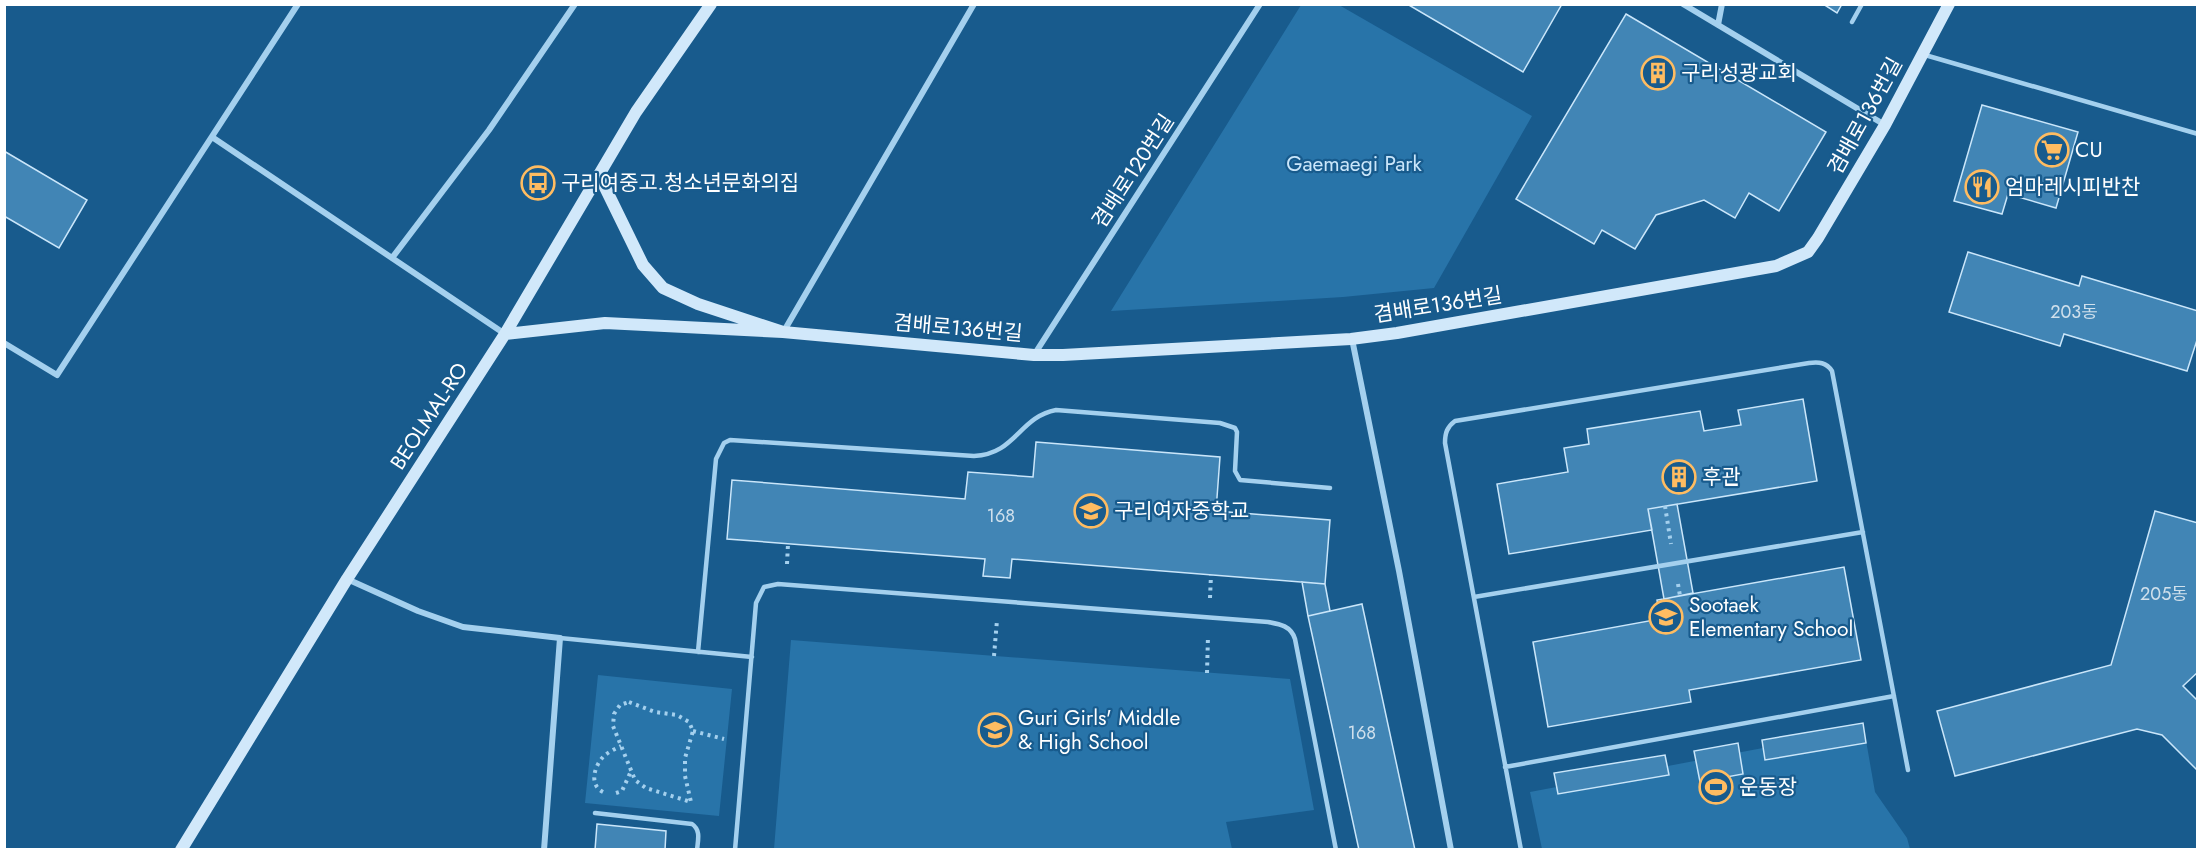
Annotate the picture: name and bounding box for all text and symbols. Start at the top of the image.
street label: 겸배로136번길 [1820,52,1910,180]
building icon: 구리성광교회 [1640,55,1676,91]
place label: 구리성광교회 [1681,58,1797,88]
street label: 겸배로120번길 [1085,108,1181,234]
supermarket icon: CU [2034,132,2070,168]
place label: CU [2075,135,2103,165]
park label: Gaemaegi Park [1286,149,1423,179]
bus stop icon: 구리여중고.청소년문화의집 [520,165,556,201]
place label: 구리여중고.청소년문화의집 [561,168,799,198]
restaurant icon: 엄마레시피반찬 [1964,169,2000,205]
place label: 엄마레시피반찬 [2005,172,2140,202]
street label: 겸배로136번길 [1372,280,1504,330]
house number: 203동 [2050,299,2098,325]
street label: 겸배로136번길 [892,307,1024,349]
street label: BEOLMAL-RO [383,357,475,475]
building icon: 후관 [1661,459,1697,495]
place label: 후관 [1702,462,1741,492]
school or university icon: 구리여자중학교 [1073,493,1109,529]
place label: 구리여자중학교 [1114,496,1249,526]
house number: 168 [987,503,1015,529]
house number: 205동 [2140,581,2188,607]
place label: Sootaek Elementary School [1689,590,1853,644]
school or university icon: Sootaek Elementary School [1648,599,1684,635]
place label: Guri Girls' Middle & High School [1018,703,1180,757]
school or university icon: Guri Girls' Middle & High School [977,712,1013,748]
house number: 168 [1348,720,1376,746]
sports icon: 운동장 [1698,769,1734,805]
place label: 운동장 [1739,772,1797,802]

